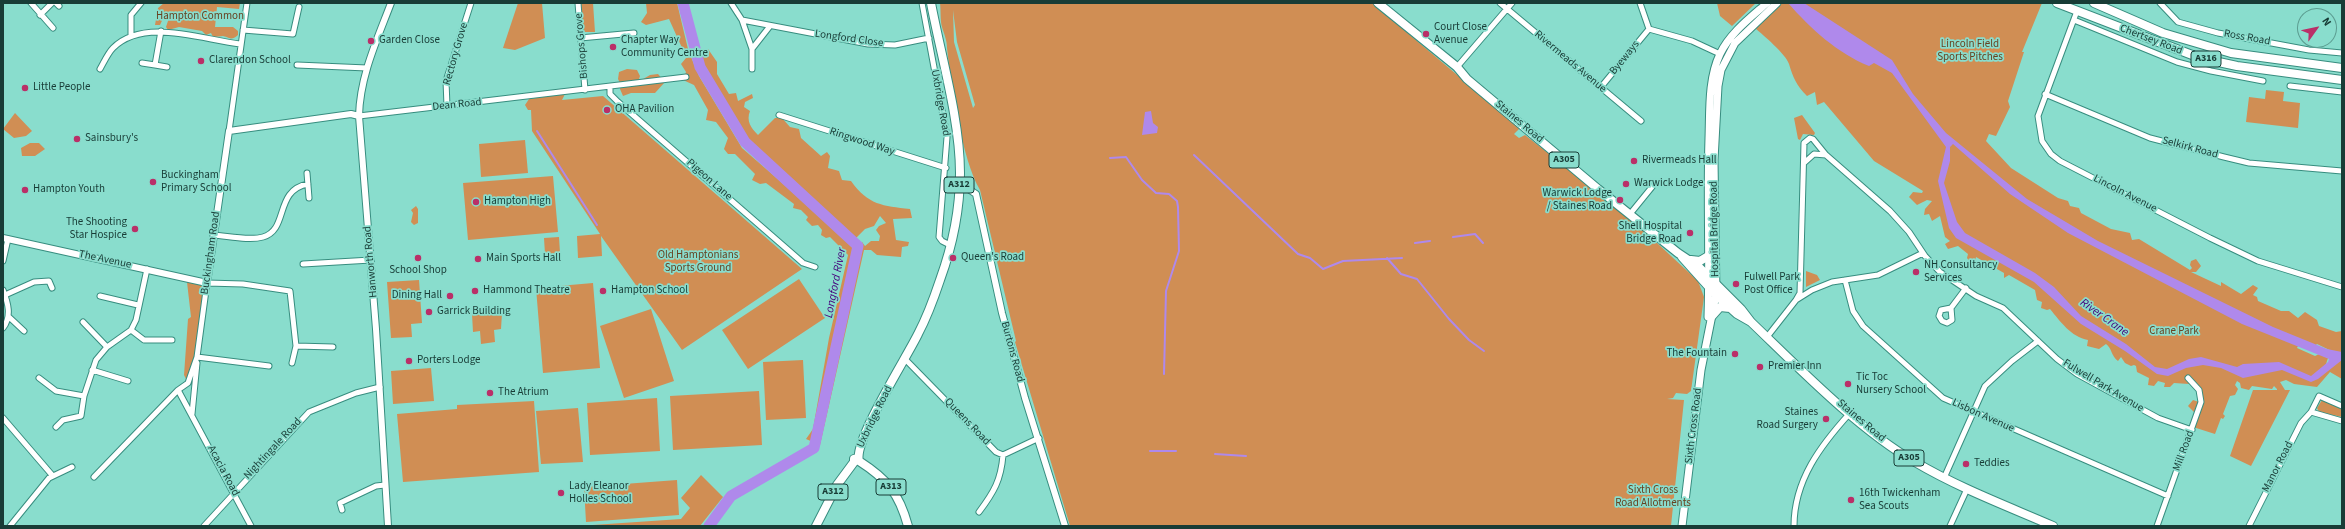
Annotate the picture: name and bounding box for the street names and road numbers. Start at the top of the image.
street label: Bishops Grove [573,13,591,79]
street label: Rectory Grove [441,21,471,87]
street label: Chertsey Road [2118,22,2184,58]
street label: Ross Road [2223,27,2271,49]
street label: Longford Close [814,28,884,50]
street label: Rivermeads Avenue [1531,28,1609,96]
street label: Byeways [1607,38,1643,78]
road number: A316 [2191,51,2221,67]
street label: Uxbridge Road [928,69,952,137]
street label: Dean Road [432,96,482,114]
street label: Staines Road [1492,98,1546,146]
street label: Ringwood Way [828,125,896,159]
street label: Selkirk Road [2161,134,2219,162]
road number: A305 [1549,152,1579,168]
street label: Pigeon Lane [683,157,735,203]
street label: Lincoln Avenue [2091,172,2159,216]
road number: A312 [944,177,974,193]
street label: Hospital Bridge Road [1708,181,1722,277]
street label: Buckingham Road [199,211,223,295]
street label: Hanworth Road [361,226,381,298]
street label: The Avenue [77,248,133,272]
street label: Burtons Road [998,320,1026,384]
street label: Fulwell Park Avenue [2060,357,2146,415]
street label: Uxbridge Road [854,384,896,450]
street label: Sixth Cross Road [1683,387,1705,465]
street label: Queens Road [941,396,993,448]
street label: Lisbon Avenue [1950,396,2016,436]
street label: Staines Road [1834,397,1888,445]
street label: Nightingale Road [241,416,305,482]
street label: Mill Road [2171,429,2197,473]
street label: Manor Road [2260,439,2296,495]
street label: Acacia Road [204,443,242,499]
road number: A305 [1894,450,1924,466]
road number: A313 [876,479,906,495]
road number: A312 [818,484,848,500]

